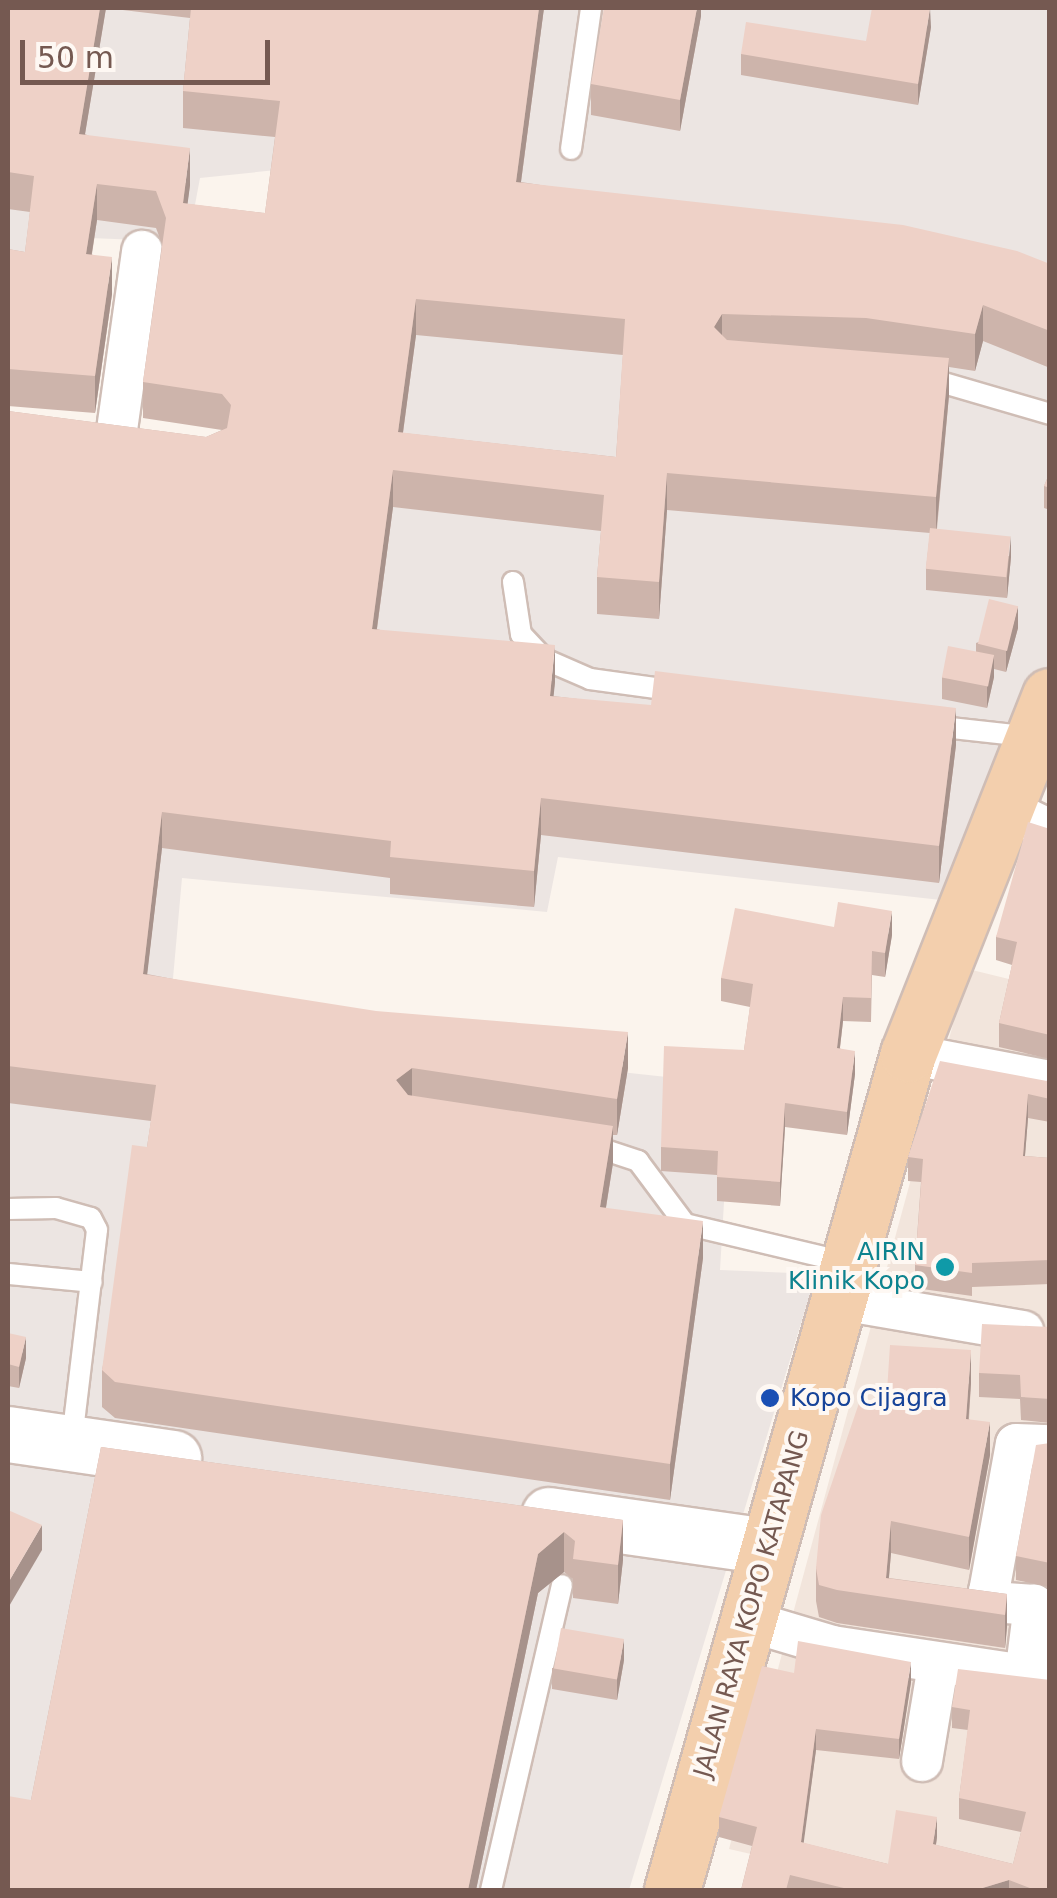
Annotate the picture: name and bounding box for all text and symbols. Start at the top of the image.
scale bar [25,20,275,82]
text: 50 m [37,40,114,75]
place label: AIRIN Klinik Kopo [788,1238,925,1297]
marker: AIRIN Klinik Kopo [934,1256,956,1278]
place label: Kopo Cijagra [790,1383,948,1413]
marker: Kopo Cijagra [759,1387,781,1409]
street label: JALAN RAYA KOPO KATAPANG [688,1427,816,1781]

